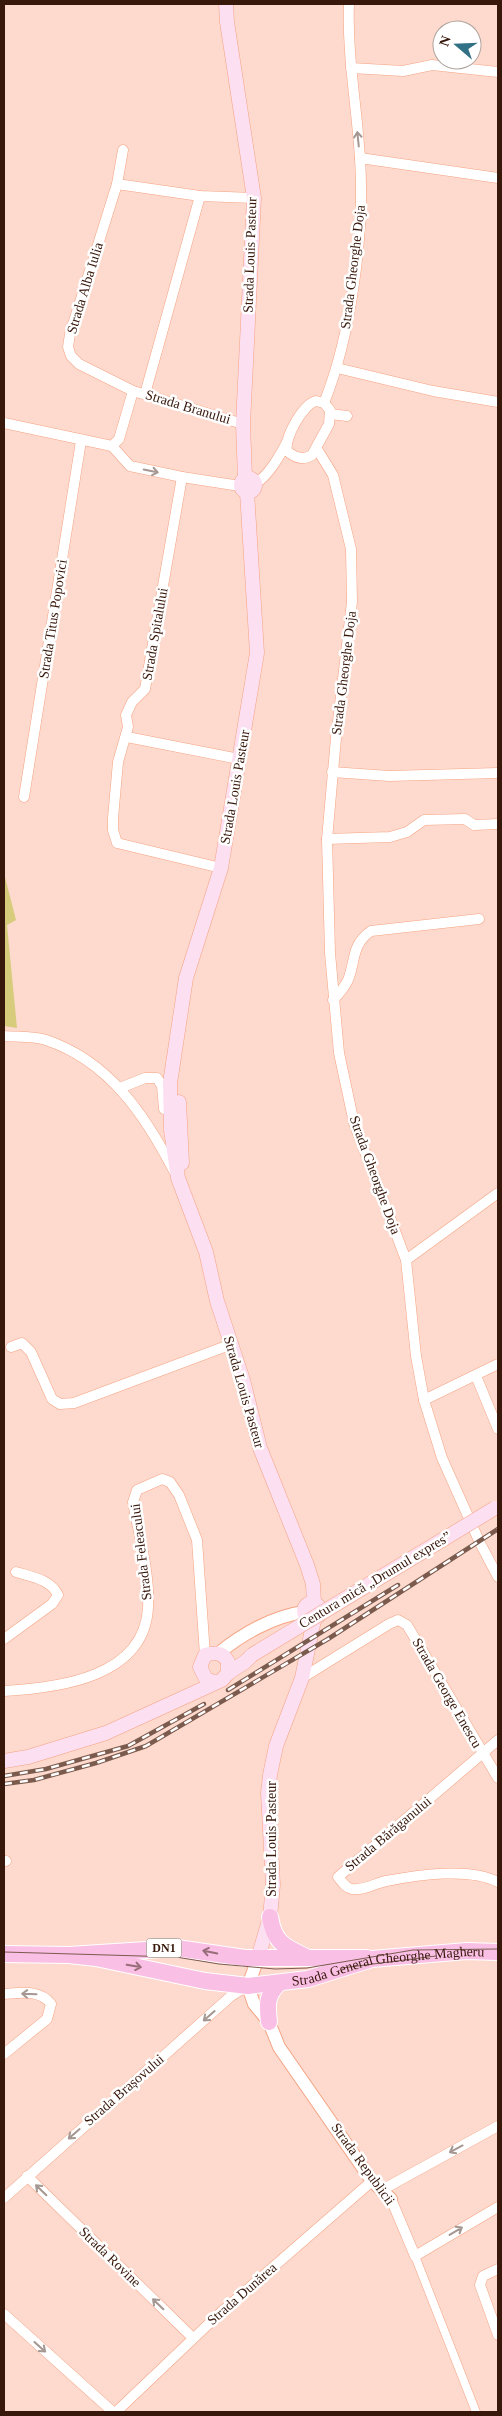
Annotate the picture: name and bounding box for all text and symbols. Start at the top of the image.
north arrow [432,20,482,70]
text: N [436,34,454,48]
one-way arrow [353,131,363,147]
street label: Strada Louis Pasteur [240,197,260,313]
street label: Strada Gheorghe Doja [338,203,368,330]
street label: Strada Alba Iulia [64,240,106,336]
street label: Strada Branului [144,387,232,427]
one-way arrow [143,466,159,476]
street label: Strada Titus Popovici [36,558,70,680]
street label: Strada Spitalului [139,586,171,681]
street label: Strada Gheorghe Doja [329,609,359,736]
street label: Strada Louis Pasteur [218,728,253,845]
street label: Strada Gheorghe Doja [347,1114,404,1237]
street label: Strada Louis Pasteur [221,1334,267,1450]
street label: Strada Feleacului [128,1503,154,1601]
street label: Centura mică „Drumul expres” [296,1529,454,1631]
street label: Strada George Enescu [409,1635,485,1751]
street label: Strada Louis Pasteur [264,1781,279,1897]
street label: Strada Bărăganului [342,1794,434,1874]
road number: DN1 [146,1939,182,1958]
street label: Strada General Gheorghe Magheru [291,1943,485,1988]
one-way arrow [202,1947,218,1956]
one-way arrow [126,1961,142,1971]
one-way arrow [22,1989,38,1998]
one-way arrow [203,2010,216,2021]
street label: Strada Brașovului [81,2051,168,2129]
street label: Strada Republicii [328,2120,398,2208]
one-way arrow [67,2128,80,2140]
one-way arrow [449,2145,463,2155]
one-way arrow [36,2185,48,2197]
street label: Strada Rovine [76,2224,144,2290]
one-way arrow [449,2226,463,2236]
street label: Strada Dunărea [204,2259,280,2328]
one-way arrow [152,2298,164,2310]
one-way arrow [33,2341,46,2352]

